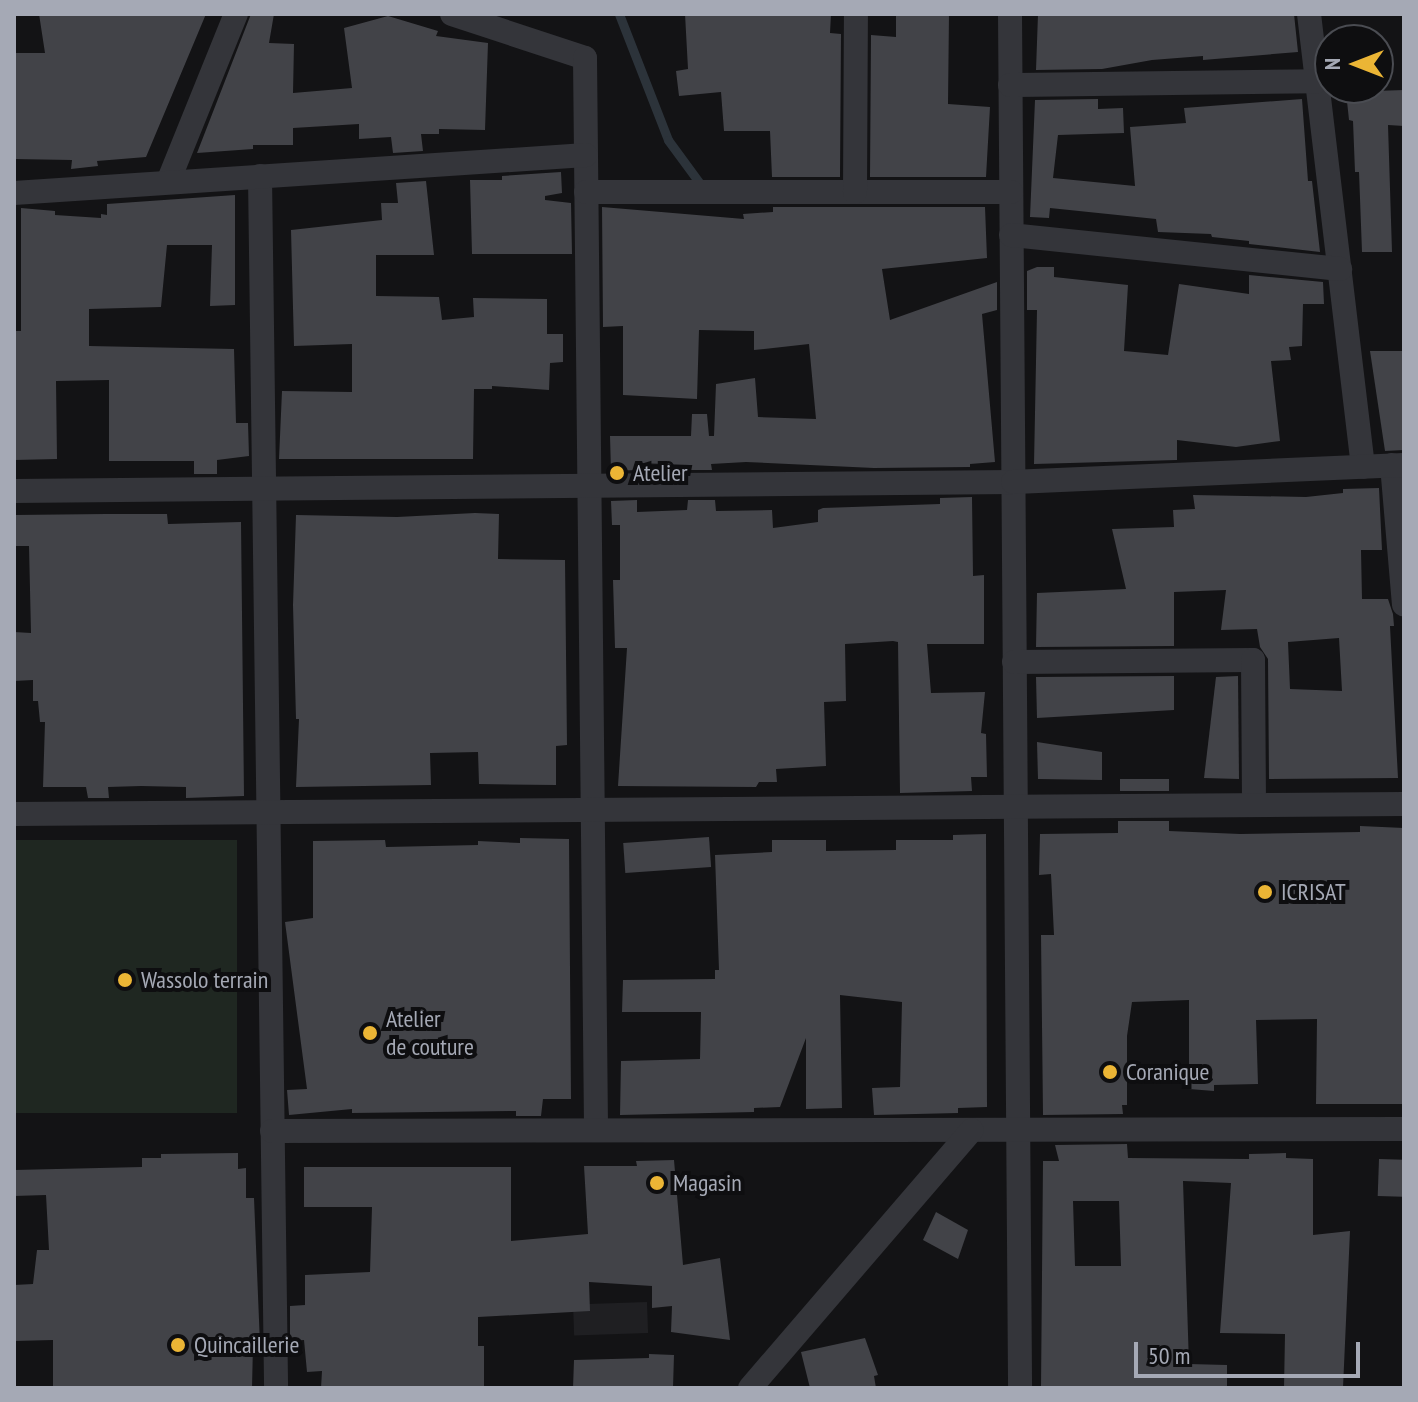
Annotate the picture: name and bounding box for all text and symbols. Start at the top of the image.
north arrow [1314,24,1394,104]
text: N [1318,58,1346,70]
place label: Atelier [633,459,688,487]
marker: Atelier [608,464,626,482]
place label: ICRISAT [1281,878,1346,906]
marker: ICRISAT [1256,883,1274,901]
place label: Wassolo terrain [141,966,268,994]
marker: Wassolo terrain [116,971,134,989]
place label: Atelier de couture [386,1005,474,1061]
marker: Atelier de couture [361,1024,379,1042]
place label: Coranique [1126,1058,1209,1086]
marker: Coranique [1101,1063,1119,1081]
place label: Magasin [673,1169,742,1197]
marker: Magasin [648,1174,666,1192]
scale bar [1138,1326,1364,1376]
place label: Quincaillerie [194,1331,299,1359]
marker: Quincaillerie [169,1336,187,1354]
text: 50 m [1148,1340,1190,1371]

